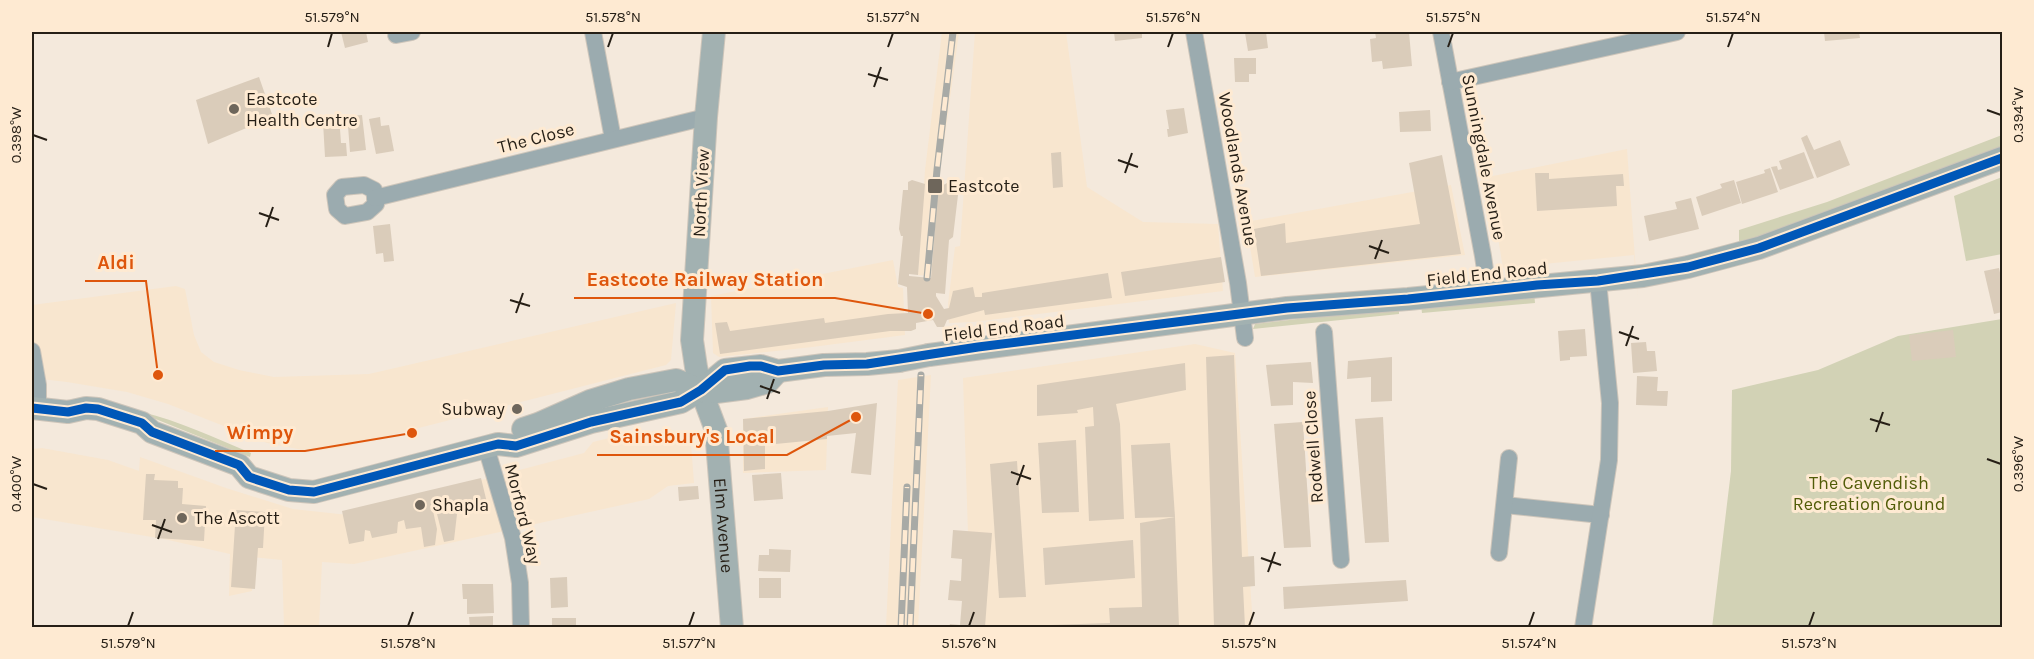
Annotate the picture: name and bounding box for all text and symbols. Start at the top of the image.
text: 51.579°N [304,8,360,26]
text: 51.578°N [585,8,641,26]
text: 51.577°N [866,8,920,26]
text: 51.576°N [1145,8,1201,26]
text: 51.575°N [1425,8,1481,26]
text: 51.574°N [1705,8,1761,26]
street label: Sunningdale Avenue [1457,72,1511,242]
text: 0.394°W [2009,86,2027,143]
place label: Eastcote Health Centre [246,88,358,131]
street label: Woodlands Avenue [1214,91,1262,247]
marker: Eastcote Health Centre [227,102,241,116]
text: 0.398°W [7,106,25,163]
street label: The Close [495,118,577,158]
street label: North View [688,148,714,238]
place label: Eastcote [948,175,1019,197]
marker: Eastcote [926,177,944,195]
callout: Aldi [85,243,146,281]
text: Aldi [97,251,135,274]
street label: Field End Road [1425,257,1549,291]
callout: Eastcote Railway Station [574,260,835,298]
text: Eastcote Railway Station [586,268,824,291]
street label: Field End Road [942,310,1066,346]
street label: Rodwell Close [1298,390,1328,504]
place label: Subway [441,398,506,420]
marker: Subway [510,402,524,416]
callout: Wimpy [215,413,305,451]
callout: Sainsbury's Local [597,417,787,455]
text: Wimpy [227,421,293,444]
text: Sainsbury's Local [609,425,775,448]
text: 0.396°W [2009,435,2027,492]
text: 0.400°W [7,455,25,512]
street label: Morford Way [500,461,546,567]
park label: The Cavendish Recreation Ground [1793,472,1945,515]
street label: Elm Avenue [709,477,739,574]
place label: Shapla [432,494,489,516]
marker: Shapla [413,498,427,512]
place label: The Ascott [194,507,280,529]
marker: The Ascott [175,511,189,525]
text: 51.579°N [100,634,156,652]
text: 51.578°N [380,634,436,652]
text: 51.577°N [662,634,716,652]
text: 51.576°N [941,634,997,652]
text: 51.575°N [1221,634,1277,652]
text: 51.574°N [1501,634,1557,652]
text: 51.573°N [1781,634,1837,652]

